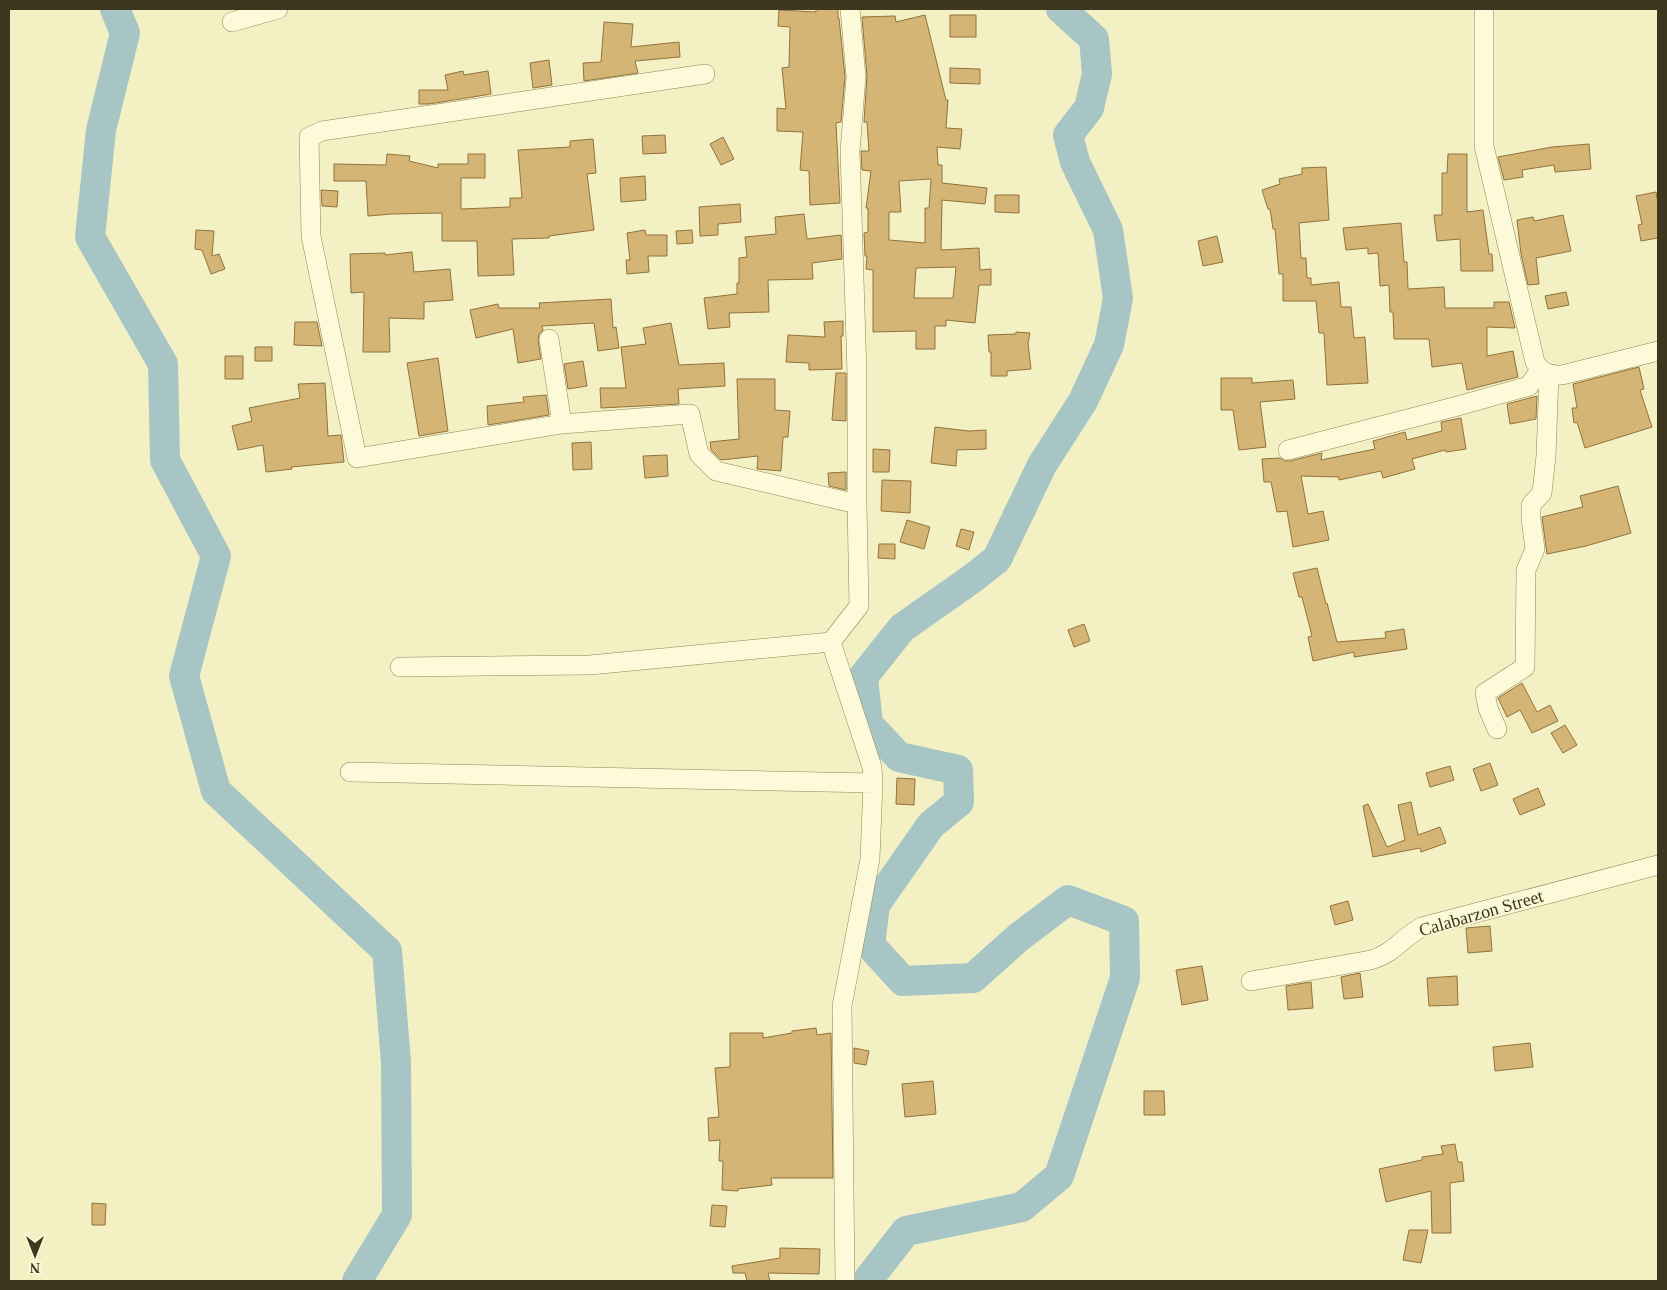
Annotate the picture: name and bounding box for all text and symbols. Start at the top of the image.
street label: Calabarzon Street [1417,886,1545,940]
north arrow [10,1230,60,1280]
text: N [30,1260,40,1275]

